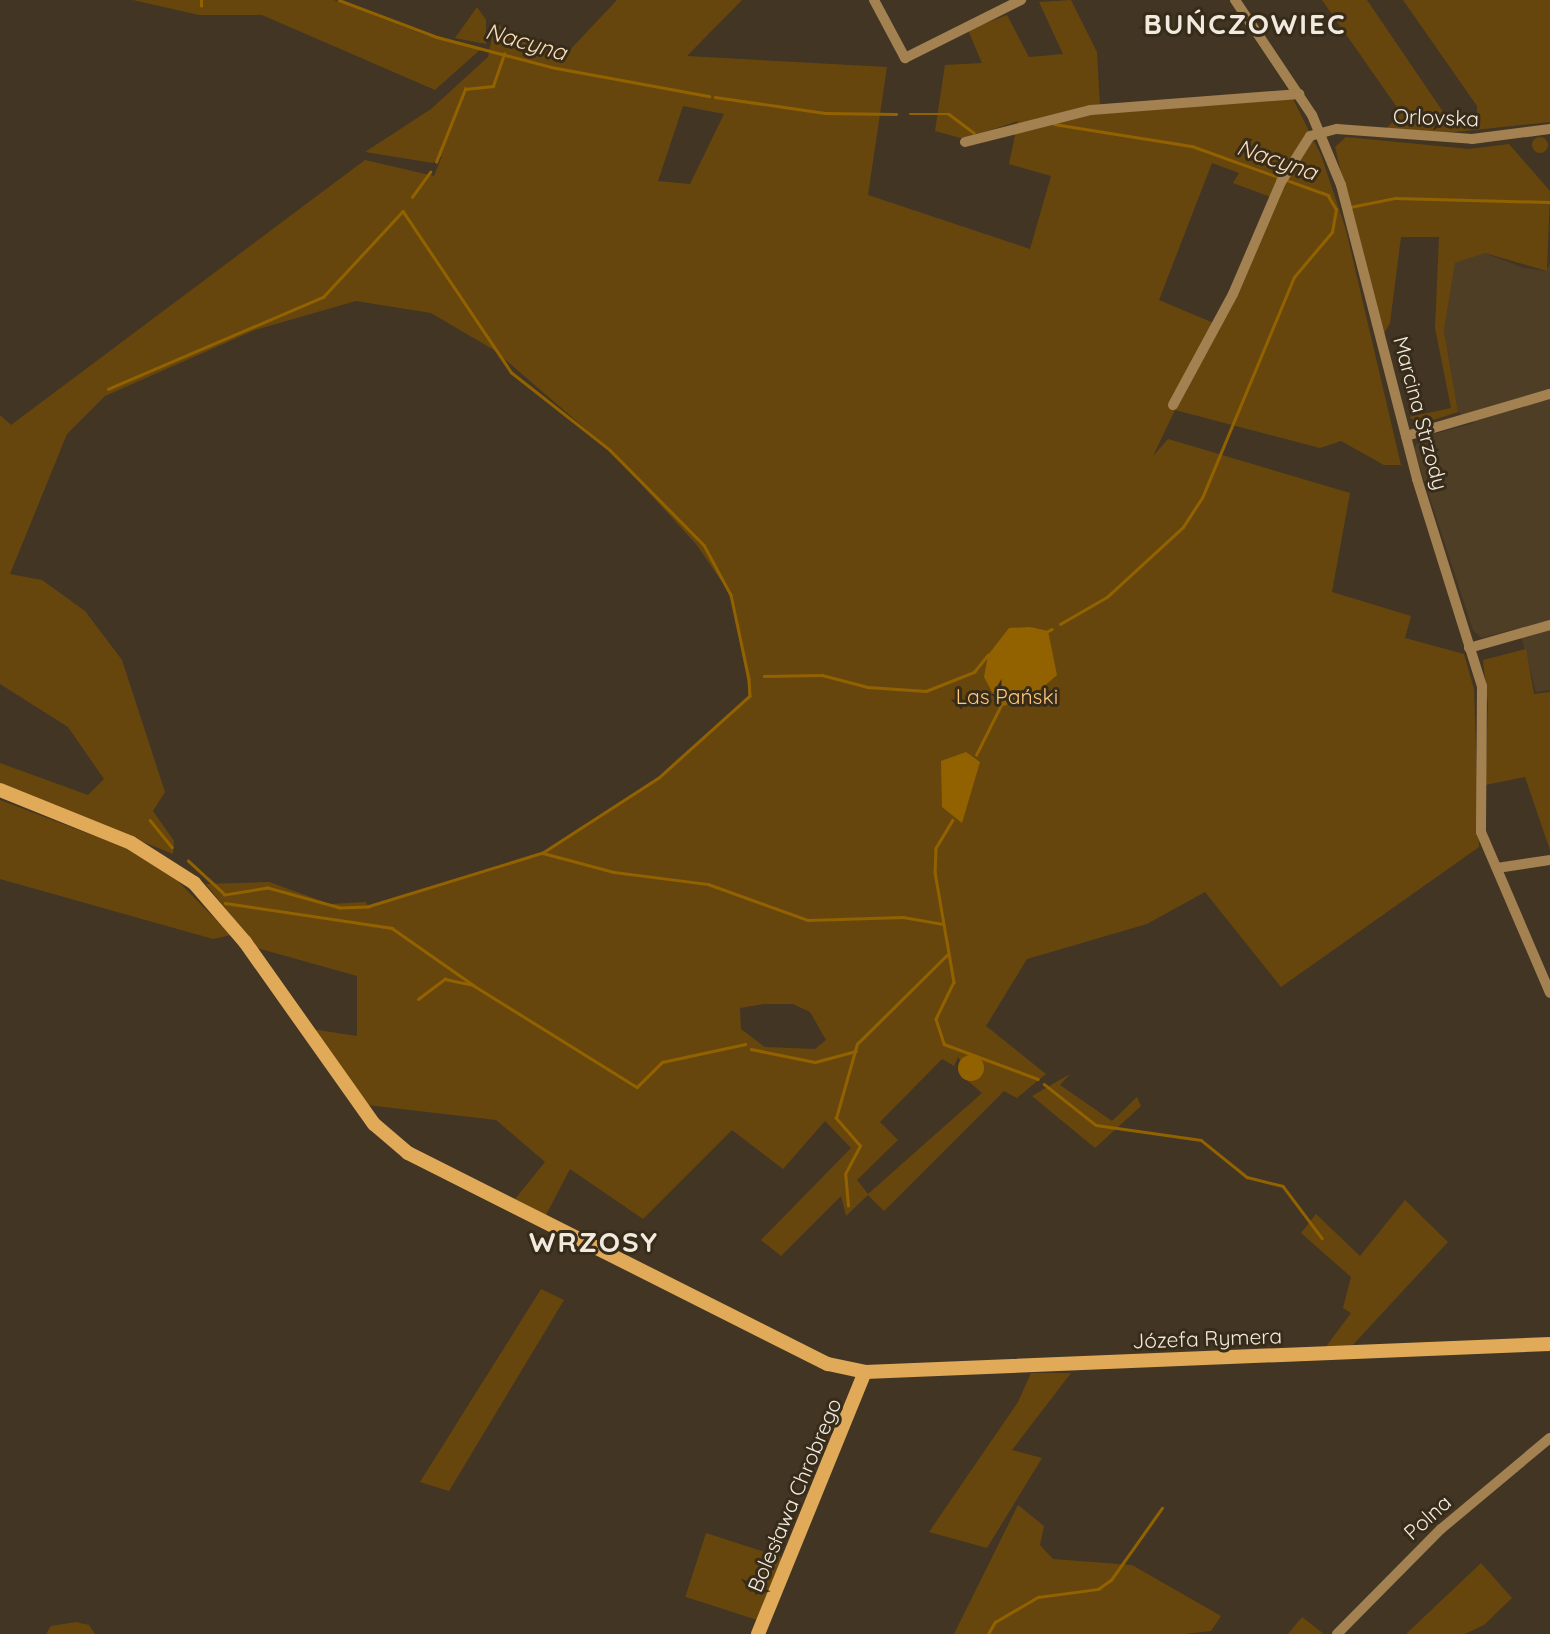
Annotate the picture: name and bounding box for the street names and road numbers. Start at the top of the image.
street label: Orlovska [1393,103,1479,131]
street label: Marcina Strzody [1388,333,1454,493]
street label: Józefa Rymera [1132,1323,1282,1353]
street label: Bolesława Chrobrego [742,1394,846,1596]
street label: Polna [1398,1489,1456,1545]

